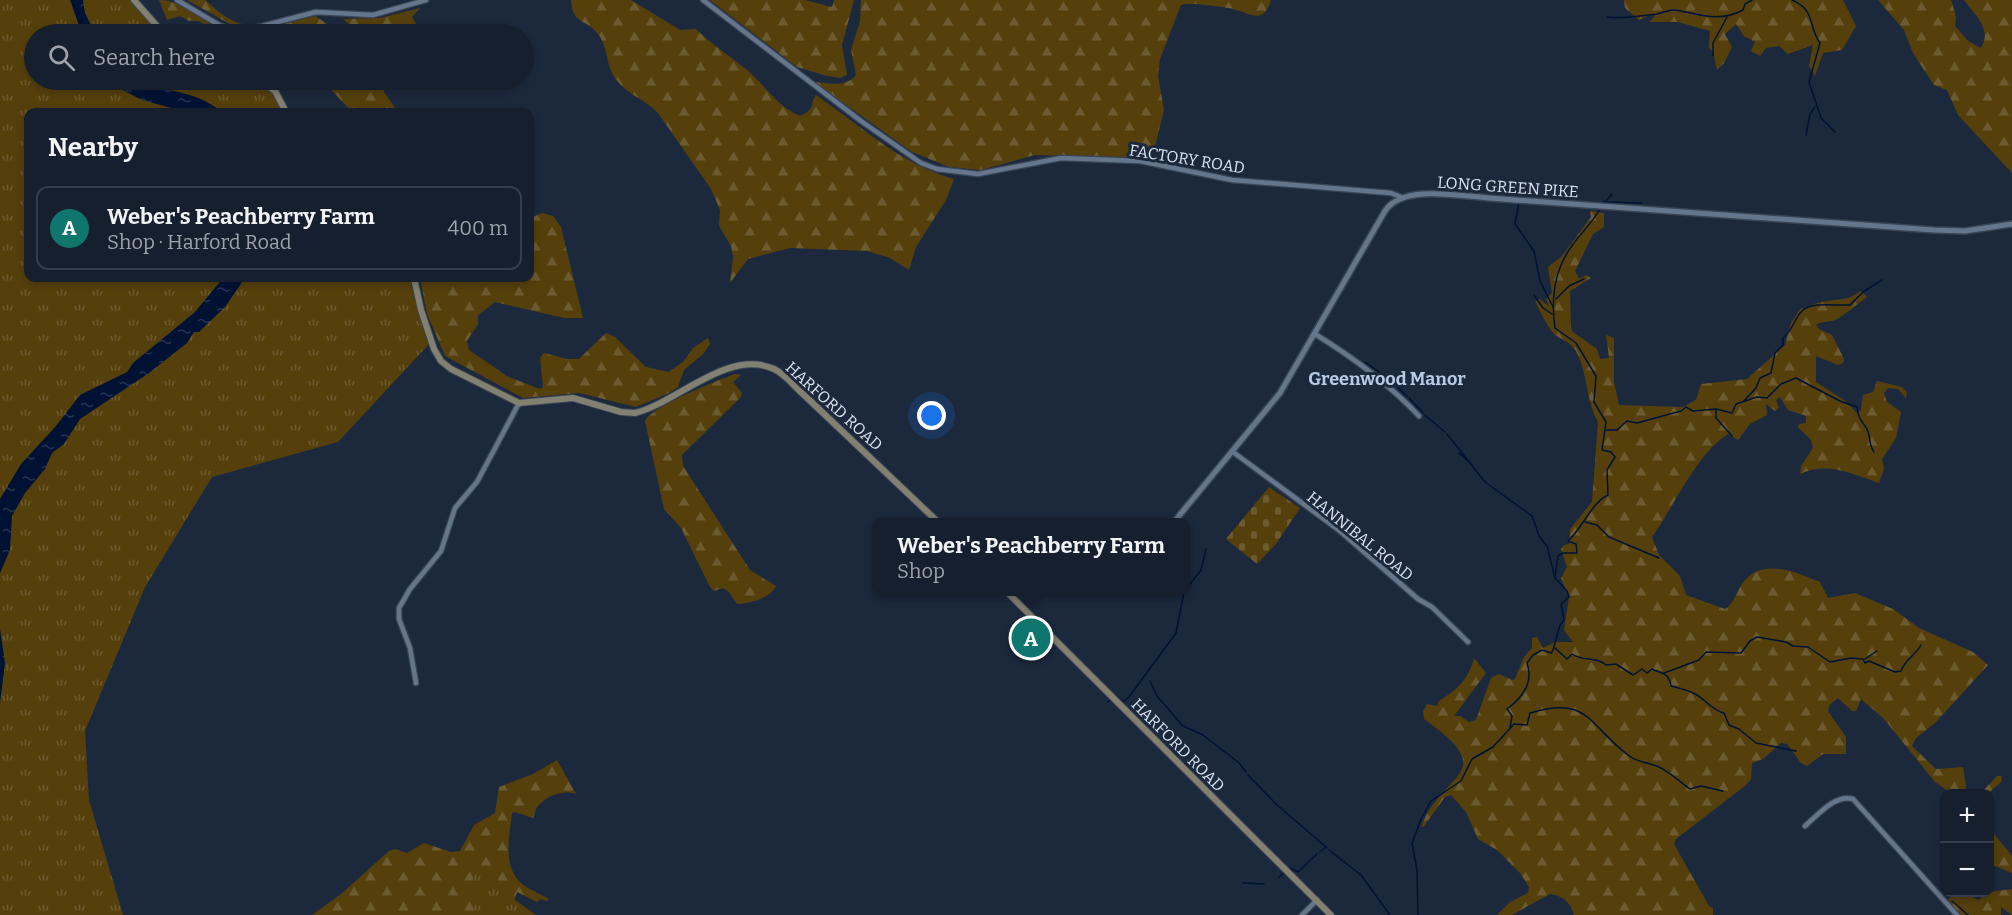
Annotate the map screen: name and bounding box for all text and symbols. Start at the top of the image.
search box [24,24,534,90]
icon: search [45,41,78,74]
text: Search here [93,44,215,71]
text: Nearby [48,132,138,163]
street label: FACTORY ROAD [1128,140,1246,178]
street label: LONG GREEN PIKE [1437,173,1579,201]
text: Weber's Peachberry Farm [107,203,375,230]
text: A [62,216,77,240]
text: 400 m [448,216,508,240]
text: Shop · Harford Road [107,230,292,254]
street label: HARFORD ROAD [782,358,886,454]
district label: Greenwood Manor [1308,368,1466,390]
your location [917,401,946,430]
street label: HANNIBAL ROAD [1303,487,1417,585]
popup [872,518,1190,596]
text: Weber's Peachberry Farm [897,532,1165,559]
text: Shop [897,559,945,583]
pin: A [1012,616,1050,660]
street label: HARFORD ROAD [1128,695,1228,795]
map controls [1940,789,1994,897]
button: + [1940,789,1994,843]
button: − [1940,843,1994,897]

